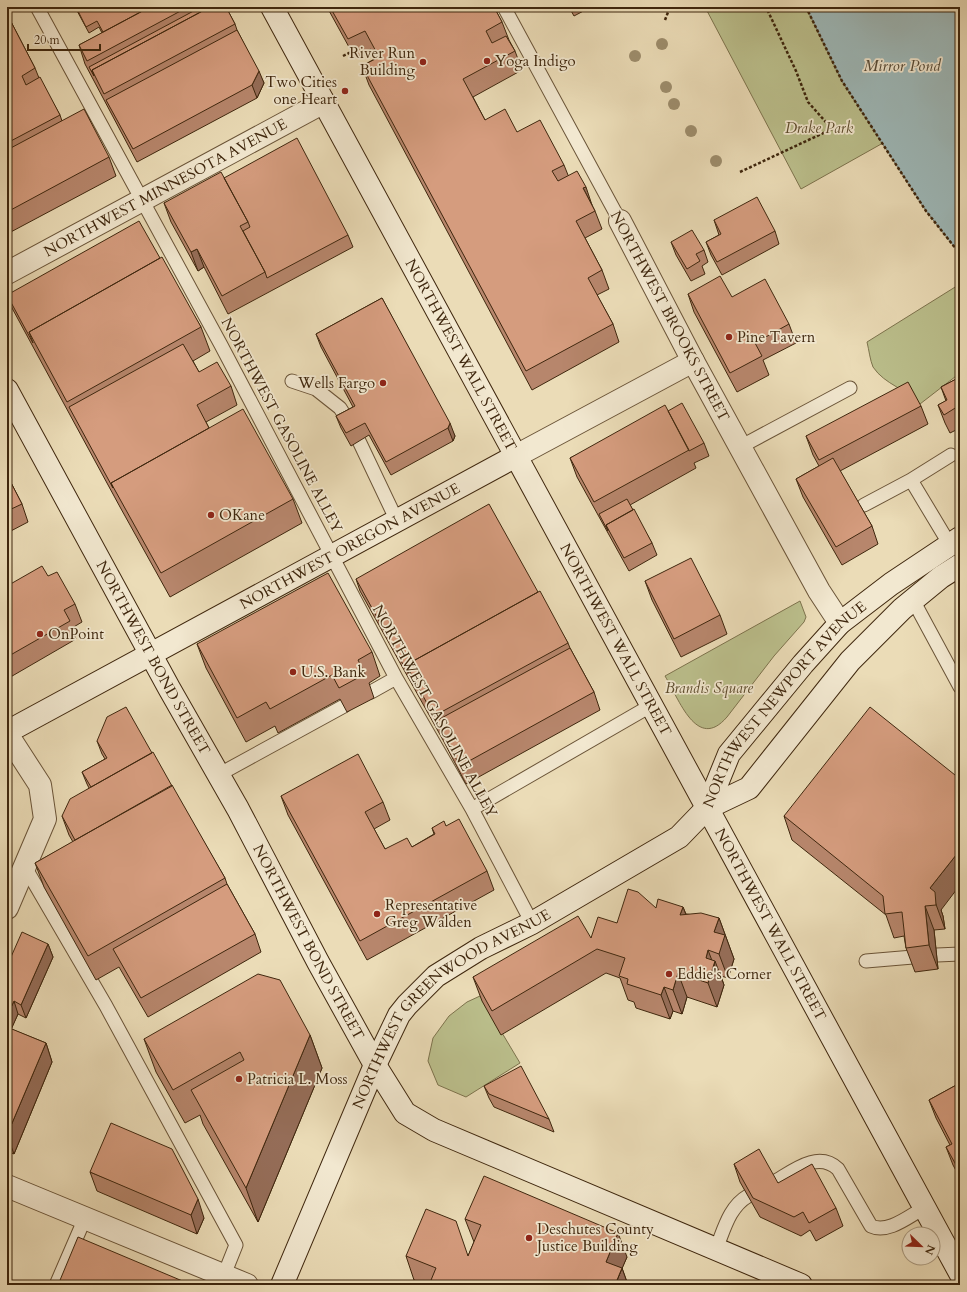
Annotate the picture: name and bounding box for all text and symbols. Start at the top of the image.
scale bar [28,26,100,52]
text: 20 m [34,32,61,48]
place label: River Run Building [349,43,416,80]
place label: Yoga Indigo [495,51,576,71]
water label: Mirror Pond [863,55,942,77]
marker: Yoga Indigo [482,56,492,66]
marker: River Run Building [418,57,428,67]
place label: Two Cities one Heart [265,72,337,109]
marker: Two Cities one Heart [340,86,350,96]
street label: NORTHWEST MINNESOTA AVENUE [40,114,291,261]
park label: Drake Park [785,118,854,138]
street label: NORTHWEST BROOKS STREET [606,207,734,425]
street label: NORTHWEST WALL STREET [401,255,521,455]
street label: NORTHWEST GASOLINE ALLEY [217,314,348,537]
place label: Pine Tavern [737,327,816,347]
marker: Pine Tavern [724,332,734,342]
place label: Wells Fargo [297,373,375,393]
marker: Wells Fargo [378,378,388,388]
street label: NORTHWEST OREGON AVENUE [236,478,463,614]
place label: OKane [219,505,265,525]
marker: OKane [206,510,216,520]
street label: NORTHWEST WALL STREET [555,540,676,739]
street label: NORTHWEST BOND STREET [92,557,215,758]
street label: NORTHWEST NEWPORT AVENUE [698,596,870,811]
street label: NORTHWEST GASOLINE ALLEY [368,601,502,822]
place label: OnPoint [48,624,104,644]
marker: OnPoint [35,629,45,639]
place label: U.S. Bank [301,662,366,682]
marker: U.S. Bank [288,667,298,677]
park label: Brandis Square [665,678,753,698]
street label: NORTHWEST WALL STREET [710,825,831,1024]
street label: NORTHWEST BOND STREET [248,841,369,1043]
place label: Representative Greg Walden [385,895,478,932]
street label: NORTHWEST GREENWOOD AVENUE [348,904,554,1112]
marker: Representative Greg Walden [372,909,382,919]
place label: Eddie's Corner [677,964,772,984]
marker: Eddie's Corner [664,969,674,979]
place label: Patricia L. Moss [247,1069,348,1089]
marker: Patricia L. Moss [234,1074,244,1084]
place label: Deschutes County Justice Building [535,1219,654,1256]
north arrow [901,1226,941,1266]
marker: Deschutes County Justice Building [524,1233,534,1243]
text: N [921,1242,939,1257]

